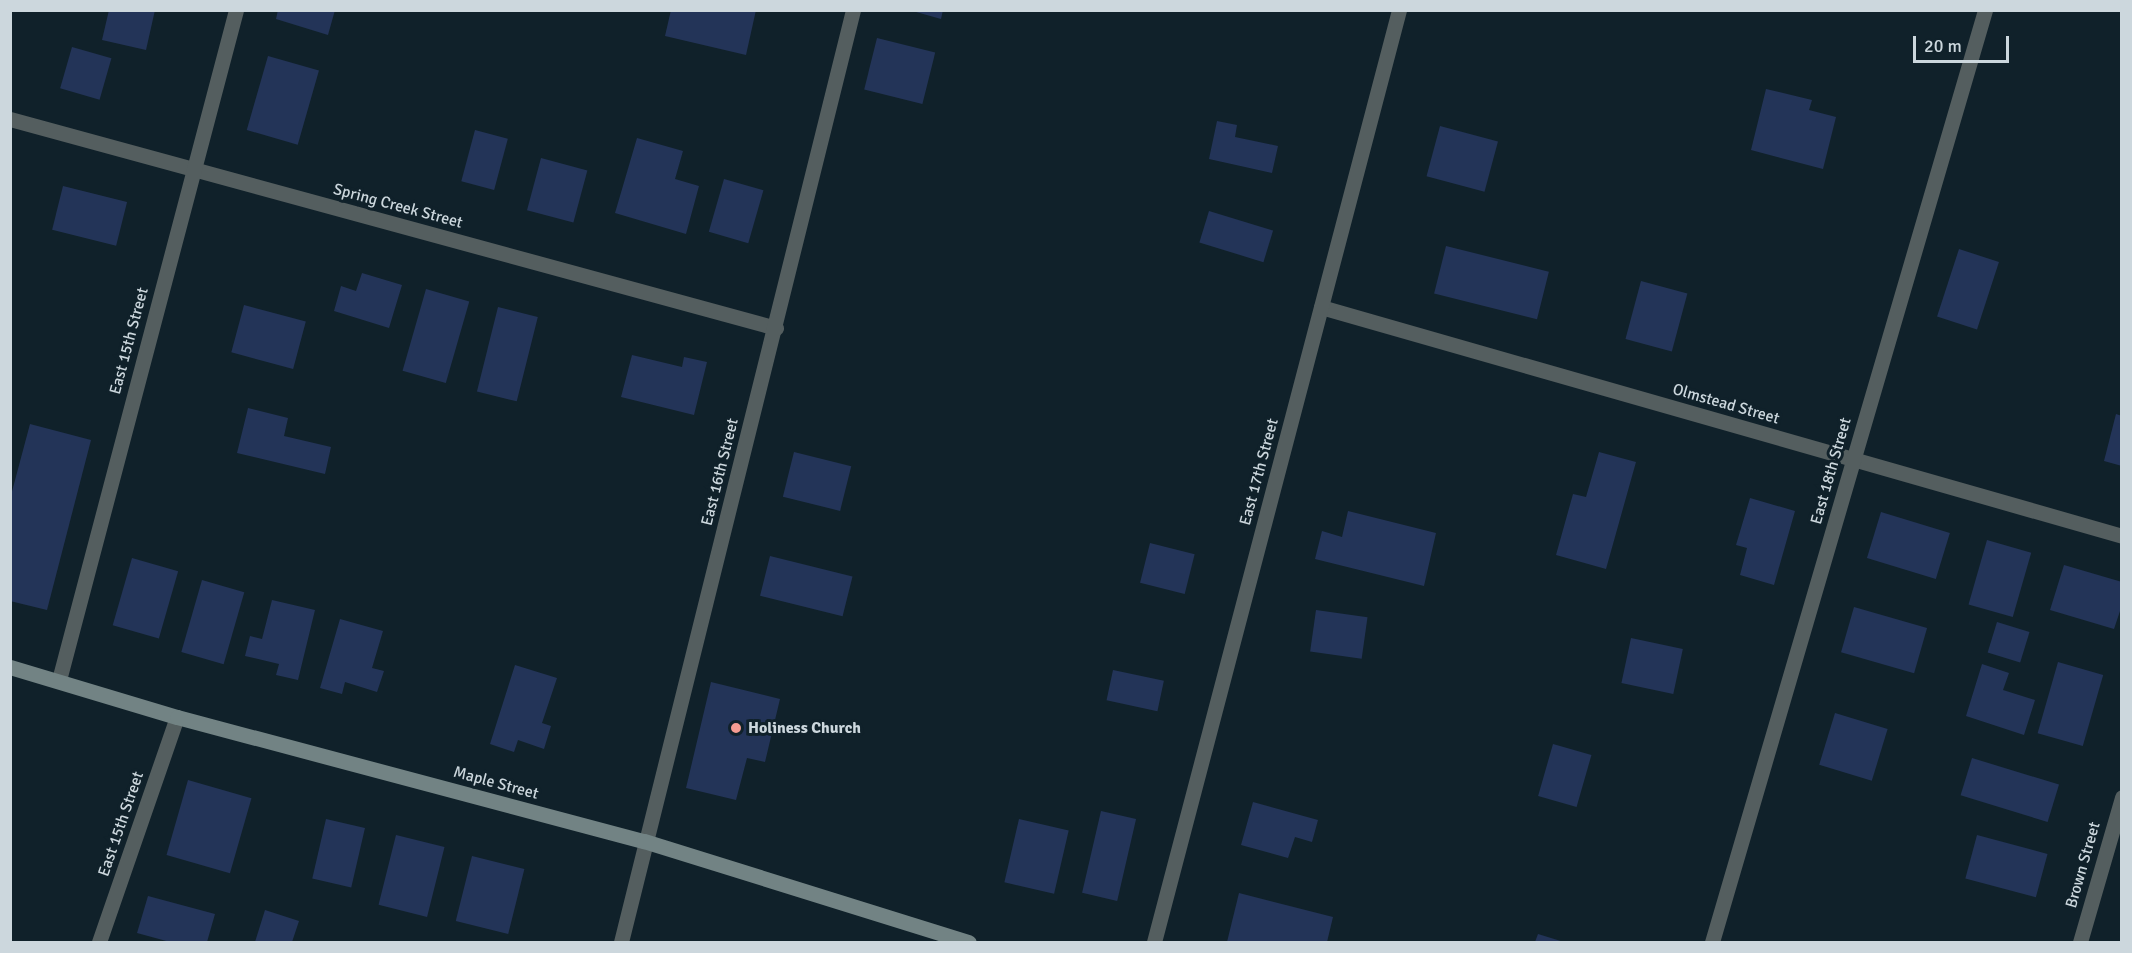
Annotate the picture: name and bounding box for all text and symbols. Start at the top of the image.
scale bar [1916,24,2012,62]
text: 20 m [1924,35,1962,57]
street label: Spring Creek Street [331,180,465,232]
street label: East 15th Street [105,285,153,397]
street label: Olmstead Street [1670,380,1782,428]
street label: East 18th Street [1807,415,1855,527]
street label: East 16th Street [697,416,743,528]
street label: East 17th Street [1235,416,1283,528]
place label: Holiness Church [748,718,861,738]
marker: Holiness Church [729,721,743,735]
street label: Maple Street [451,762,541,804]
street label: East 15th Street [94,769,148,879]
street label: Brown Street [2062,820,2104,910]

